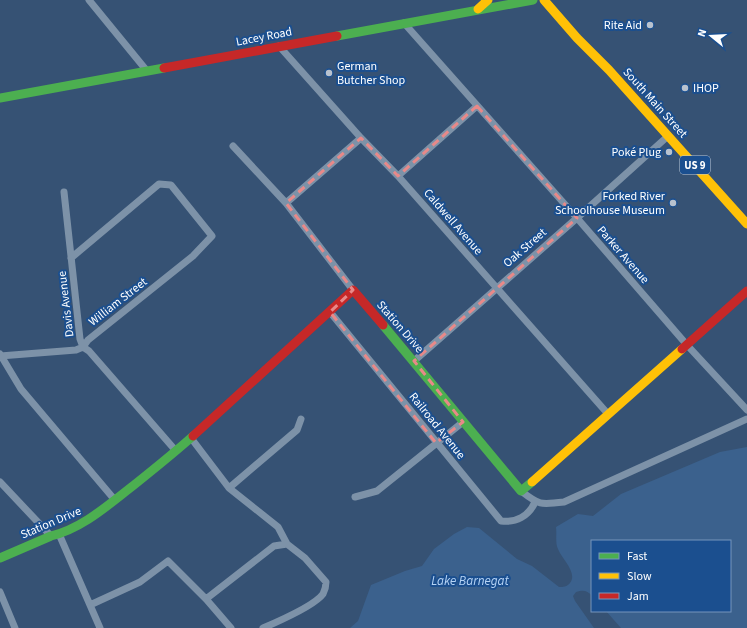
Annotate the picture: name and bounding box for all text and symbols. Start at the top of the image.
north arrow [691,16,731,56]
place label: Rite Aid [604,17,642,34]
marker: Rite Aid [645,20,655,30]
street label: Lacey Road [234,23,294,51]
text: N [694,27,710,39]
place label: German Butcher Shop [337,58,405,89]
street label: South Main Street [619,64,691,142]
marker: German Butcher Shop [324,68,334,78]
place label: IHOP [693,80,719,97]
marker: IHOP [680,83,690,93]
place label: Poké Plug [611,144,661,161]
marker: Poké Plug [664,147,674,157]
road number: US 9 [680,156,710,174]
street label: Caldwell Avenue [419,185,487,259]
place label: Forked River Schoolhouse Museum [555,188,666,219]
marker: Forked River Schoolhouse Museum [668,198,678,208]
street label: Parker Avenue [593,222,653,288]
street label: Oak Street [500,224,550,272]
street label: Davis Avenue [54,270,78,338]
street label: William Street [85,274,151,330]
street label: Station Drive [372,297,428,357]
street label: Railroad Avenue [405,389,469,463]
street label: Station Drive [18,503,84,543]
legend [591,540,731,612]
text: Fast [627,548,647,565]
text: Slow [627,568,652,585]
water label: Lake Barnegat [431,572,510,590]
text: Jam [627,588,649,605]

